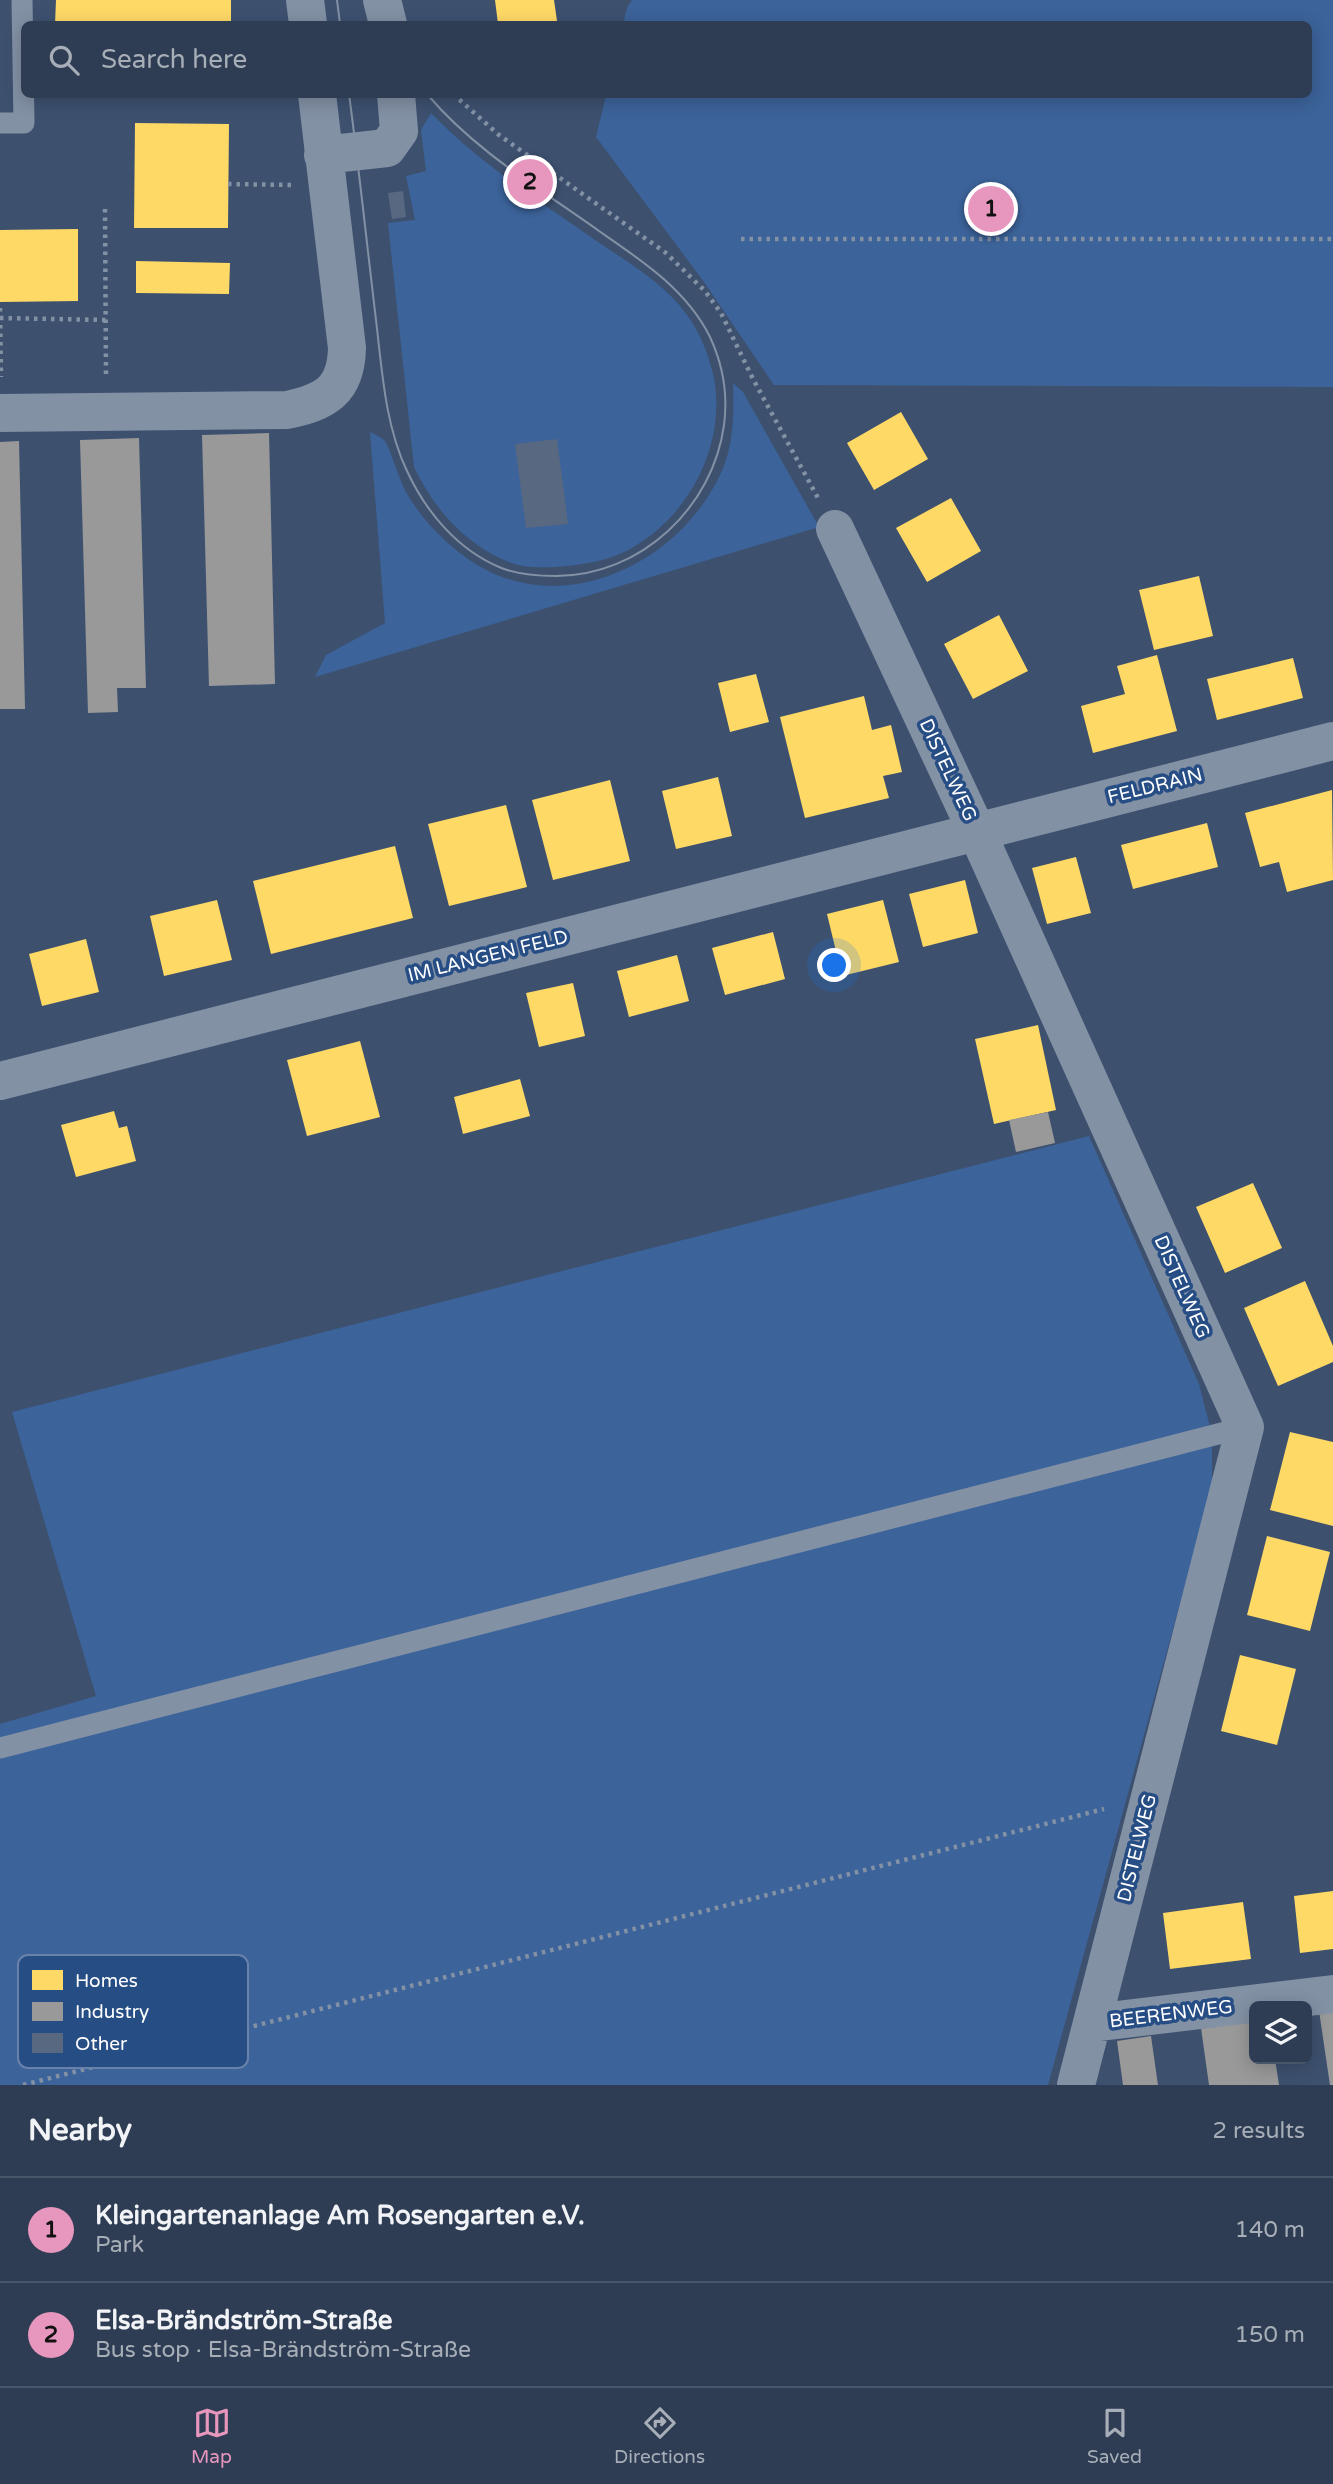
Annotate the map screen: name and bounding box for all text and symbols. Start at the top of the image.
search box [21,21,1312,98]
icon: search [45,41,83,79]
text: Search here [101,44,247,75]
pin: 2 [507,156,553,208]
pin: 1 [968,183,1014,235]
street label: DISTELWEG [915,715,981,825]
street label: FELDRAIN [1105,764,1205,808]
street label: IM LANGEN FELD [406,925,570,987]
your location [817,948,851,982]
street label: DISTELWEG [1150,1232,1214,1342]
street label: DISTELWEG [1113,1792,1161,1904]
legend [18,1955,248,2068]
text: Homes [75,1970,138,1992]
street label: BEERENWEG [1108,1996,1234,2032]
text: Industry [75,2001,149,2023]
map controls [1249,2001,1312,2064]
button: layers [1249,2001,1312,2064]
text: Other [75,2033,128,2055]
text: Nearby [28,2112,132,2149]
text: 2 results [1212,2117,1305,2145]
text: Kleingartenanlage Am Rosengarten e.V. [95,2200,585,2231]
text: 1 [44,2216,58,2244]
text: 140 m [1235,2216,1305,2244]
text: Park [95,2231,144,2259]
text: Elsa-Brändström-Straße [95,2305,393,2336]
text: 2 [44,2321,58,2349]
text: 150 m [1235,2321,1305,2349]
text: Bus stop · Elsa-Brändström-Straße [95,2336,471,2364]
tab: Map [191,2404,232,2468]
tab: Directions [614,2404,705,2468]
tab: Saved [1087,2404,1142,2468]

